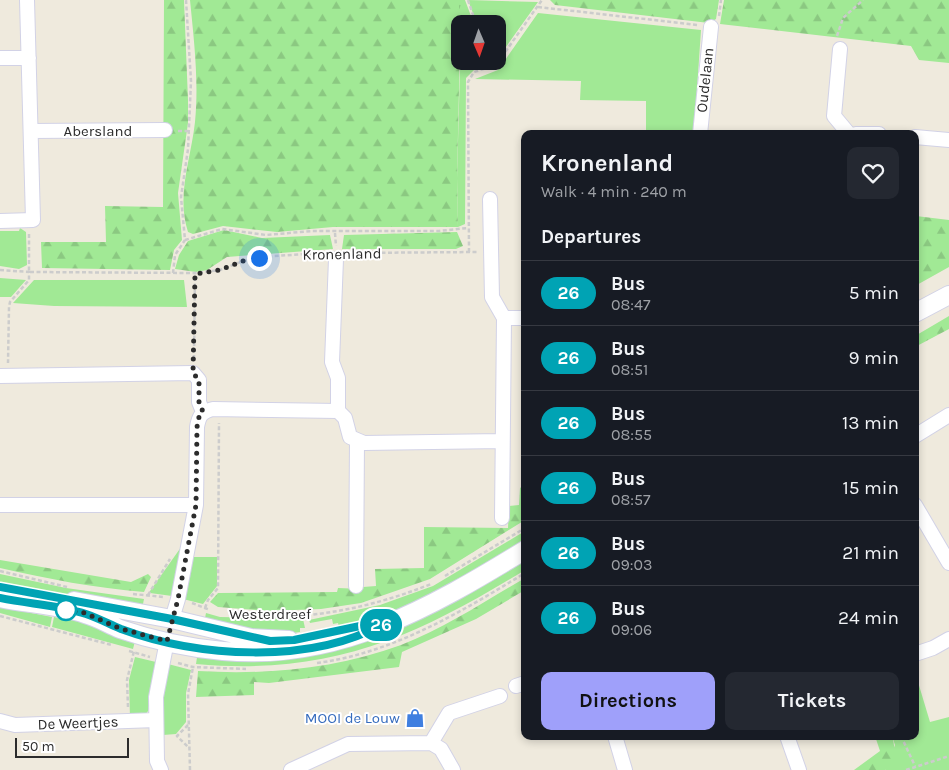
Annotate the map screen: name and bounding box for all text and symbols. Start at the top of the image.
north arrow [451,15,506,70]
map controls [451,15,506,70]
street label: Oudelaan [693,47,717,113]
street label: Abersland [64,122,132,140]
button: heart [847,147,899,199]
text: Kronenland [541,149,673,177]
text: Walk · 4 min · 240 m [541,182,687,201]
text: Departures [541,226,641,248]
street label: Kronenland [302,244,382,264]
your location [247,246,272,271]
text: Bus [611,273,645,295]
text: 26 [558,282,579,304]
text: 5 min [849,282,899,304]
text: 08:47 [611,295,650,314]
text: Bus [611,338,645,360]
text: 26 [558,347,579,369]
text: 9 min [849,347,899,369]
text: 08:51 [611,360,648,379]
text: Bus [611,403,645,425]
text: 26 [558,412,579,434]
text: 13 min [842,412,899,434]
text: 08:55 [611,425,652,444]
text: Bus [611,468,645,490]
text: 26 [558,477,579,499]
text: 15 min [843,477,899,499]
text: 08:57 [611,490,651,509]
text: Bus [611,533,645,555]
text: 26 [558,542,579,564]
text: 21 min [842,542,899,564]
text: 09:03 [611,555,652,574]
text: Bus [611,598,645,620]
unlabelled marker [55,599,77,621]
street label: Westerdreef [229,605,312,623]
text: 26 [558,607,579,629]
text: 24 min [838,607,899,629]
line badge: 26 [358,609,404,641]
text: 26 [370,614,392,636]
text: 09:06 [611,620,652,639]
button: Directions [541,672,715,730]
button: Tickets [725,672,899,730]
shop icon: MOOI de Louw [404,707,426,729]
place label: MOOI de Louw [305,709,400,727]
street label: De Weertjes [37,713,119,733]
scale bar [15,735,129,758]
text: 50 m [22,738,55,755]

